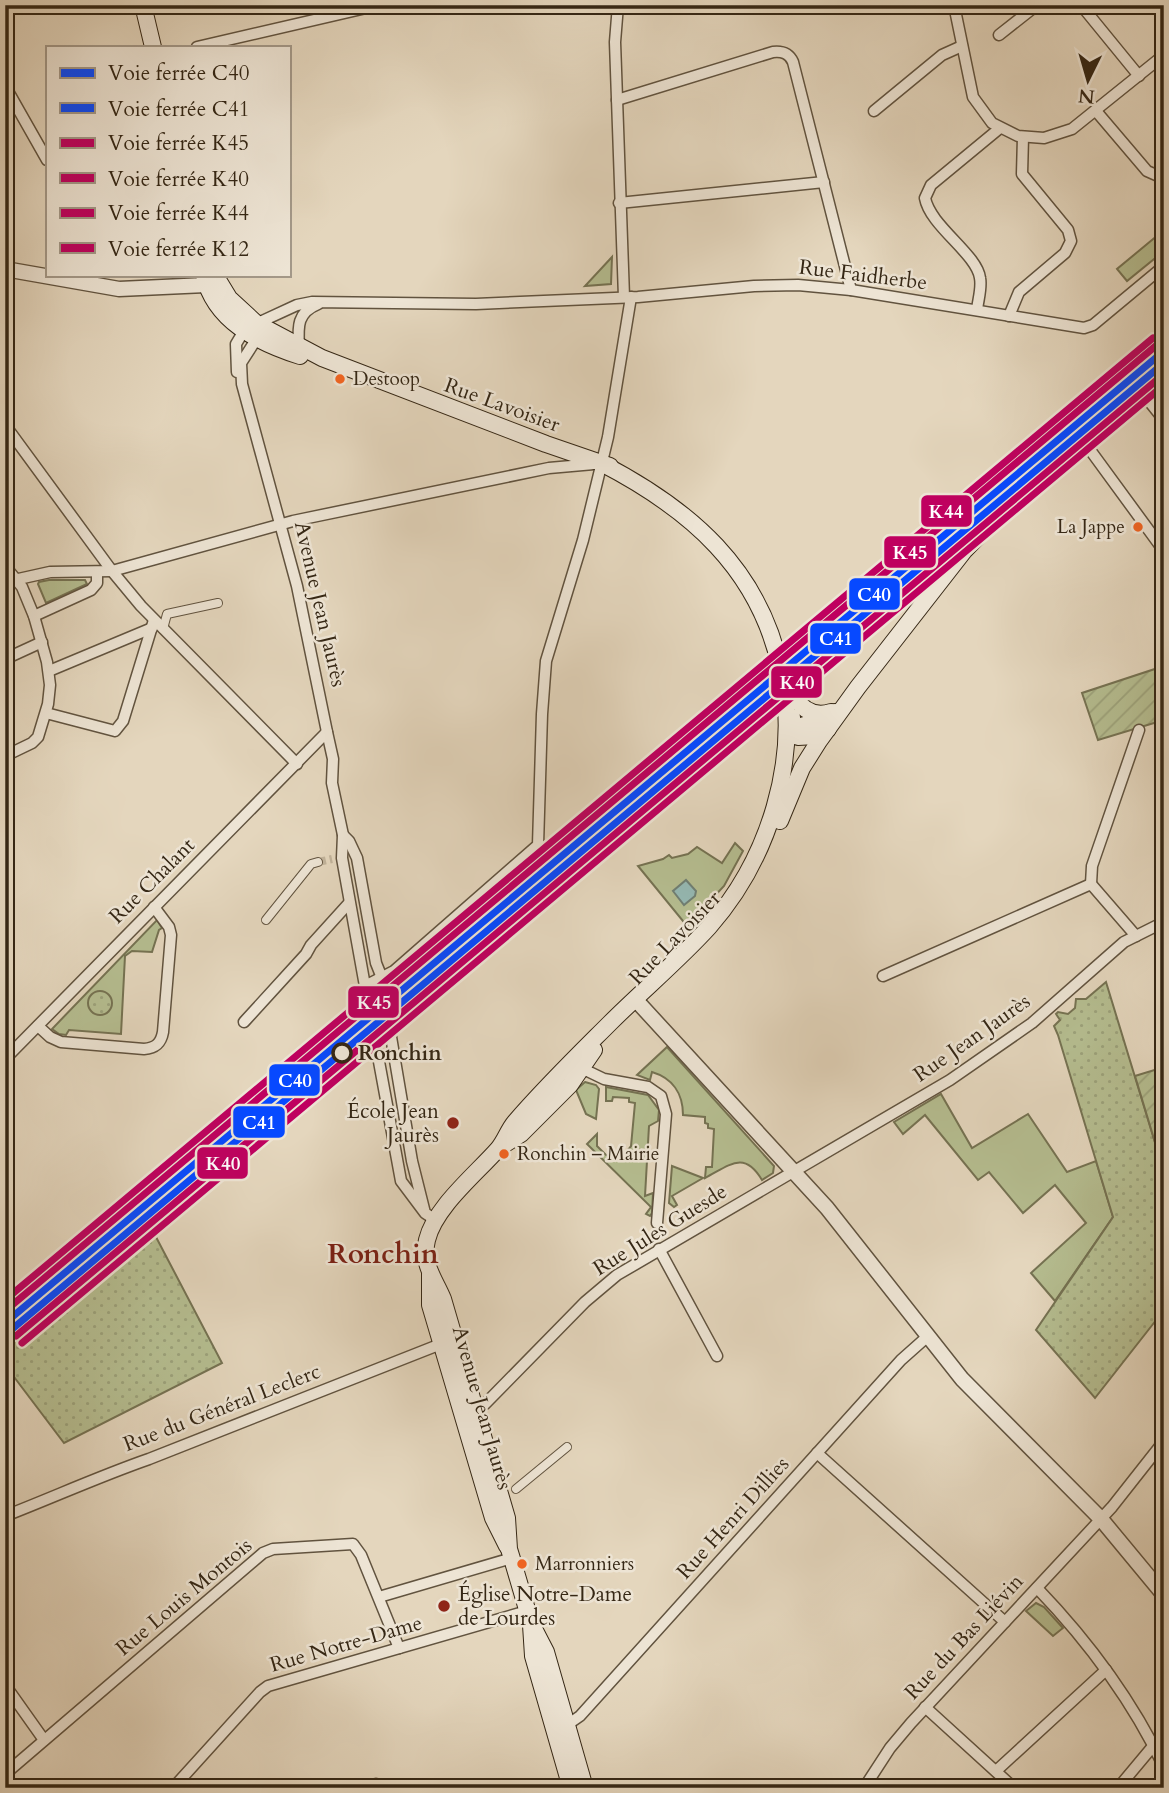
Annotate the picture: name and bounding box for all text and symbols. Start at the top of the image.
legend [46,46,290,276]
north arrow [1054,46,1124,116]
text: Voie ferrée C40 [108,59,249,88]
text: N [1077,82,1096,110]
text: Voie ferrée C41 [108,95,249,124]
text: Voie ferrée K45 [108,129,249,158]
text: Voie ferrée K40 [108,165,249,194]
text: Voie ferrée K44 [108,199,249,228]
text: Voie ferrée K12 [108,235,249,264]
street label: Rue Faidherbe [797,253,929,297]
place label: Destoop [353,366,420,392]
street label: Rue Lavoisier [440,371,564,439]
marker: Destoop [333,372,347,386]
line badge: K44 [920,494,973,528]
text: K44 [929,499,964,525]
place label: La Jappe [1057,514,1125,540]
street label: Avenue Jean Jaurès [287,518,353,690]
marker: La Jappe [1131,520,1145,534]
line badge: K45 [883,535,937,569]
text: K45 [893,540,927,566]
line badge: C40 [848,577,901,611]
text: C40 [857,582,891,608]
line badge: C41 [809,622,862,655]
text: C41 [819,626,853,652]
line badge: K40 [770,665,823,699]
text: K40 [780,670,815,696]
street label: Rue Chalant [103,831,202,930]
street label: Rue Lavoisier [623,884,728,992]
line badge: K45 [347,985,400,1019]
street label: Rue Jean Jaurès [908,987,1036,1089]
text: K45 [357,990,391,1016]
place label: Ronchin [358,1039,442,1068]
marker: Ronchin [332,1043,352,1063]
line badge: C40 [268,1063,321,1097]
text: C40 [278,1068,312,1094]
place label: École Jean Jaurès [347,1097,439,1150]
line badge: C41 [232,1105,286,1139]
text: C41 [242,1110,276,1136]
marker: École Jean Jaurès [445,1115,461,1131]
place label: Ronchin – Mairie [517,1141,659,1167]
line badge: K40 [196,1146,249,1180]
marker: Ronchin – Mairie [497,1147,511,1161]
text: K40 [206,1151,241,1177]
street label: Rue Jules Guesde [588,1177,732,1283]
district label: Ronchin [327,1235,439,1273]
street label: Avenue Jean Jaurès [445,1323,519,1493]
street label: Rue du Général Leclerc [119,1357,325,1459]
street label: Rue Henri Dillies [670,1450,796,1586]
street label: Rue Louis Montois [110,1531,258,1663]
place label: Marronniers [535,1551,634,1577]
marker: Marronniers [515,1557,529,1571]
street label: Rue du Bas Liévin [898,1568,1030,1706]
place label: Église Notre-Dame de Lourdes [458,1580,632,1633]
marker: Église Notre-Dame de Lourdes [436,1598,452,1614]
street label: Rue Notre-Dame [266,1608,426,1680]

